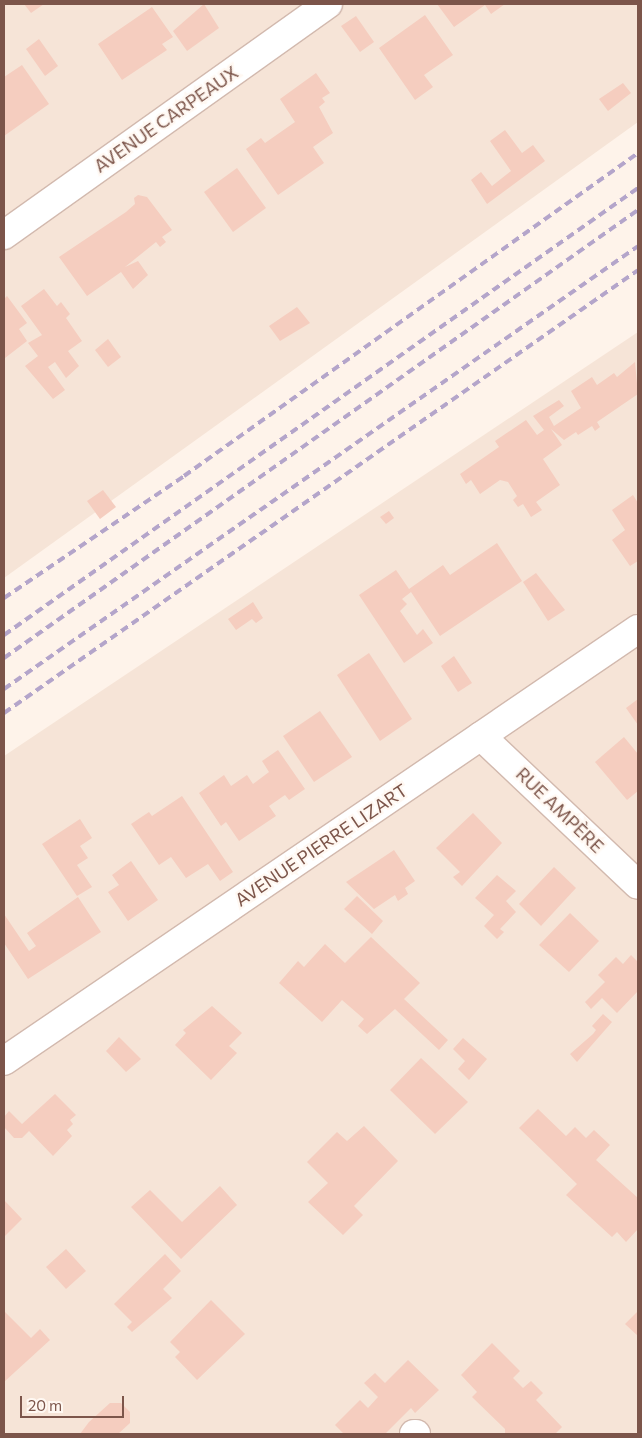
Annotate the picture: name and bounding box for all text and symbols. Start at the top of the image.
street label: AVENUE CARPEAUX [90,61,242,177]
street label: RUE AMPÈRE [512,763,608,857]
street label: AVENUE PIERRE LIZART [231,779,411,911]
scale bar [22,1386,126,1418]
text: 20 m [28,1396,62,1414]

